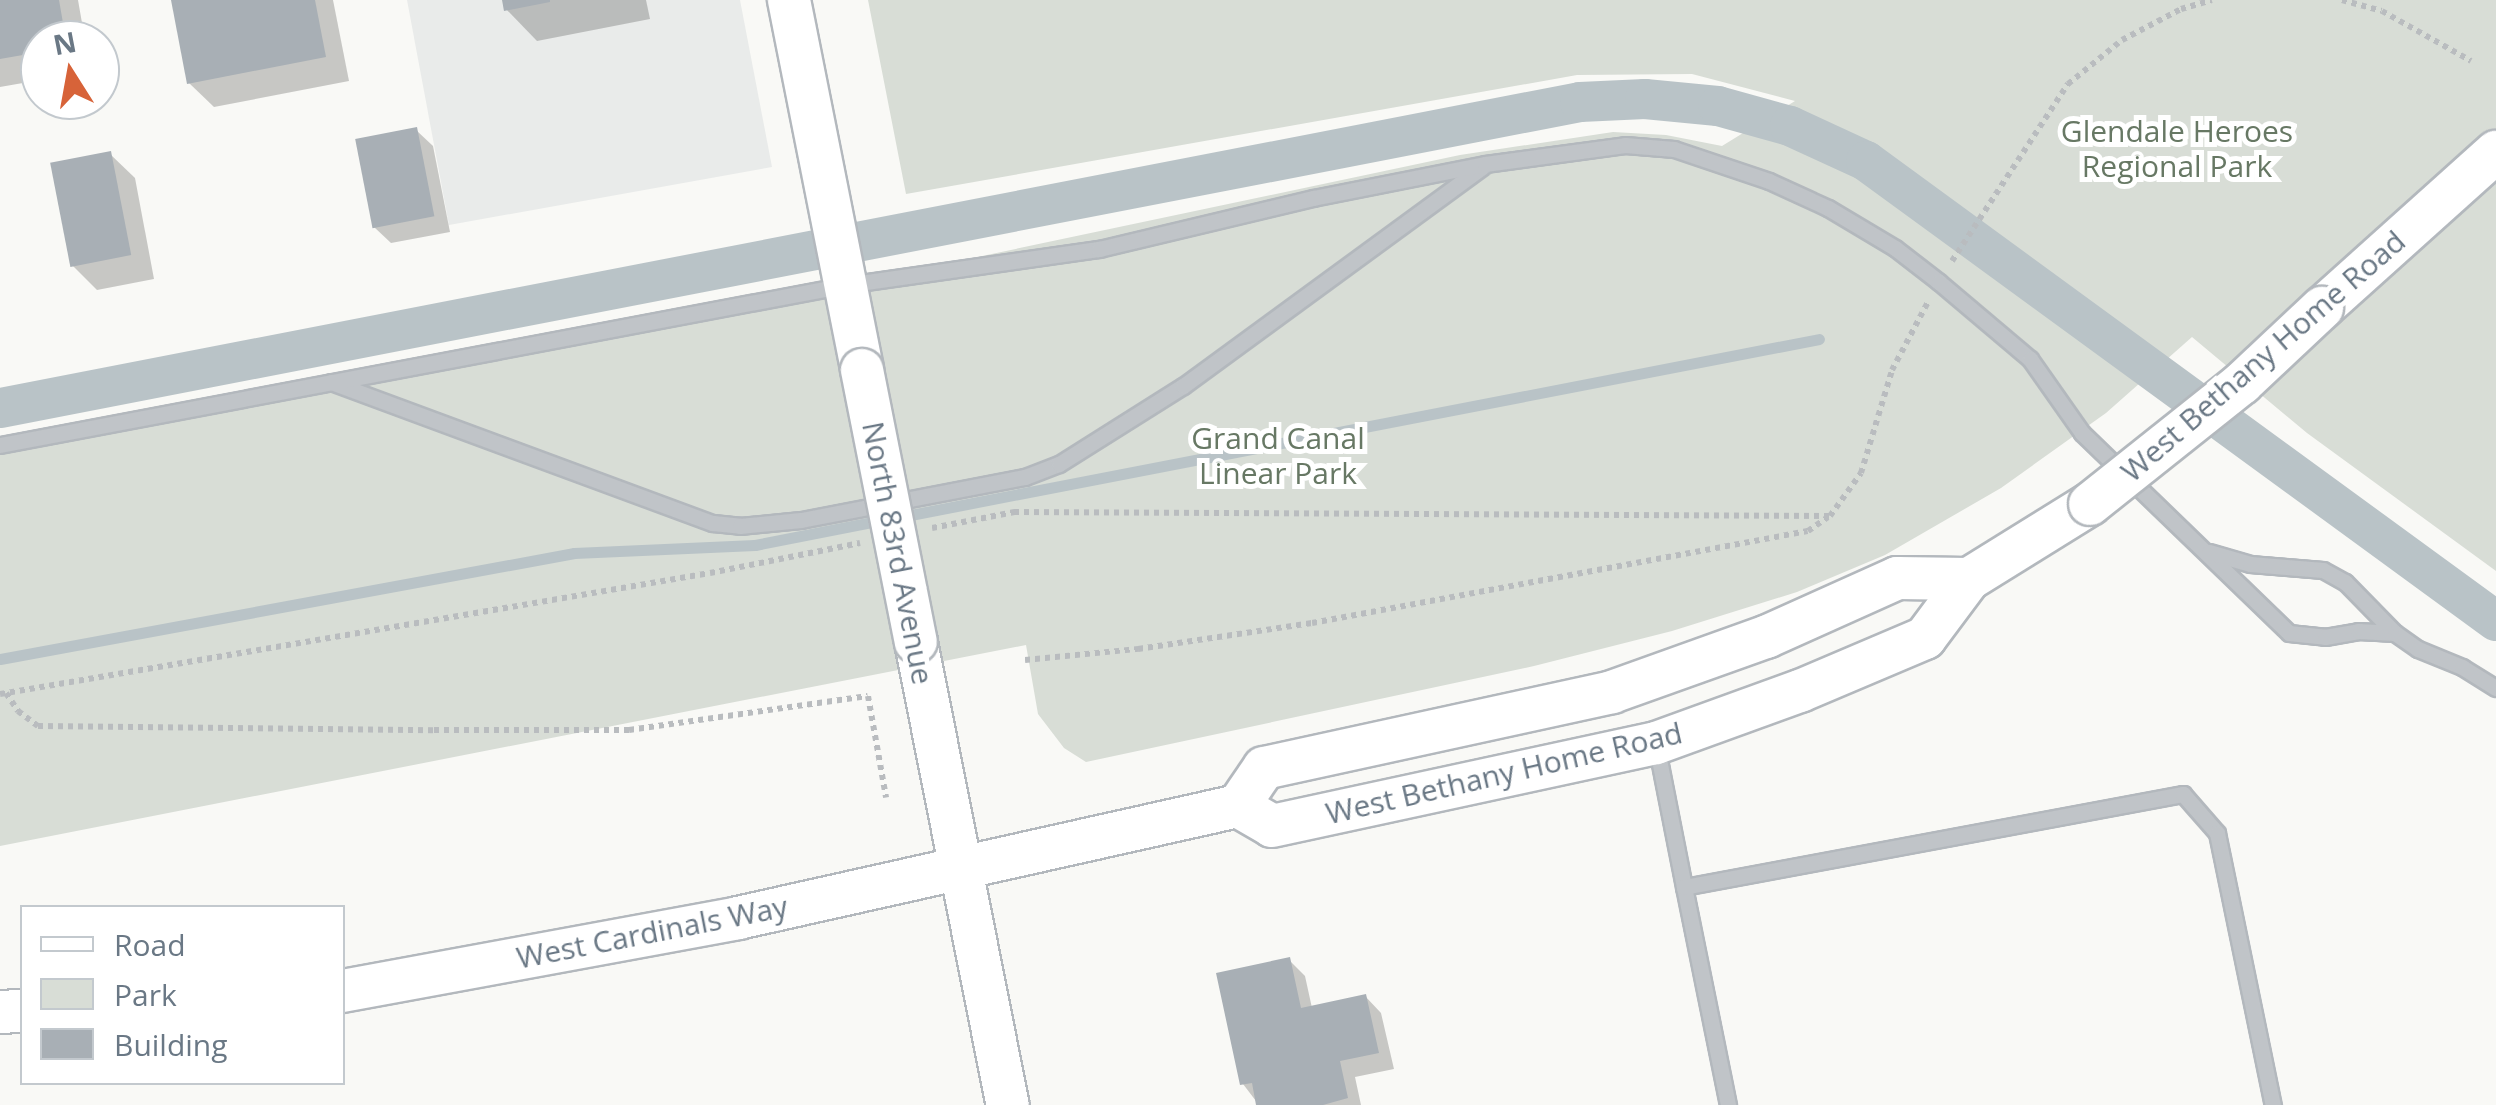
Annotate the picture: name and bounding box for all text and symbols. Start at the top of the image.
north arrow [20,20,120,120]
text: N [50,22,79,63]
park label: Glendale Heroes Regional Park [2061,113,2293,184]
street label: West Bethany Home Road [2114,223,2412,489]
street label: North 83rd Avenue [855,419,941,687]
park label: Grand Canal Linear Park [1191,420,1365,490]
street label: West Bethany Home Road [1322,714,1686,832]
street label: West Cardinals Way [513,888,791,976]
legend [20,905,345,1085]
text: Road [114,924,186,965]
text: Park [114,974,177,1015]
text: Building [114,1024,228,1065]

